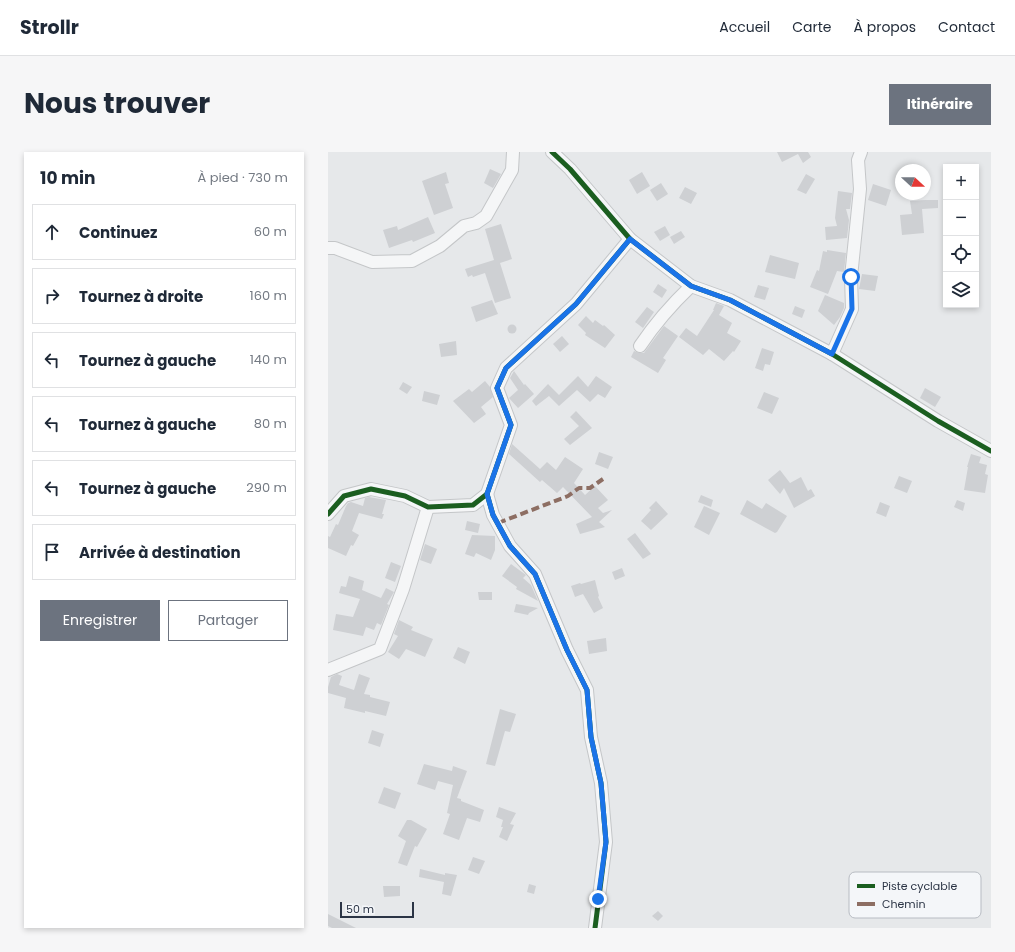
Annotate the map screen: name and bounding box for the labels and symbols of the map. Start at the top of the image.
north arrow [895,164,931,200]
route start [842,268,860,286]
legend [849,872,981,918]
text: Piste cyclable [882,878,957,894]
route end [589,890,607,908]
text: Chemin [882,896,925,912]
scale bar [340,900,414,919]

